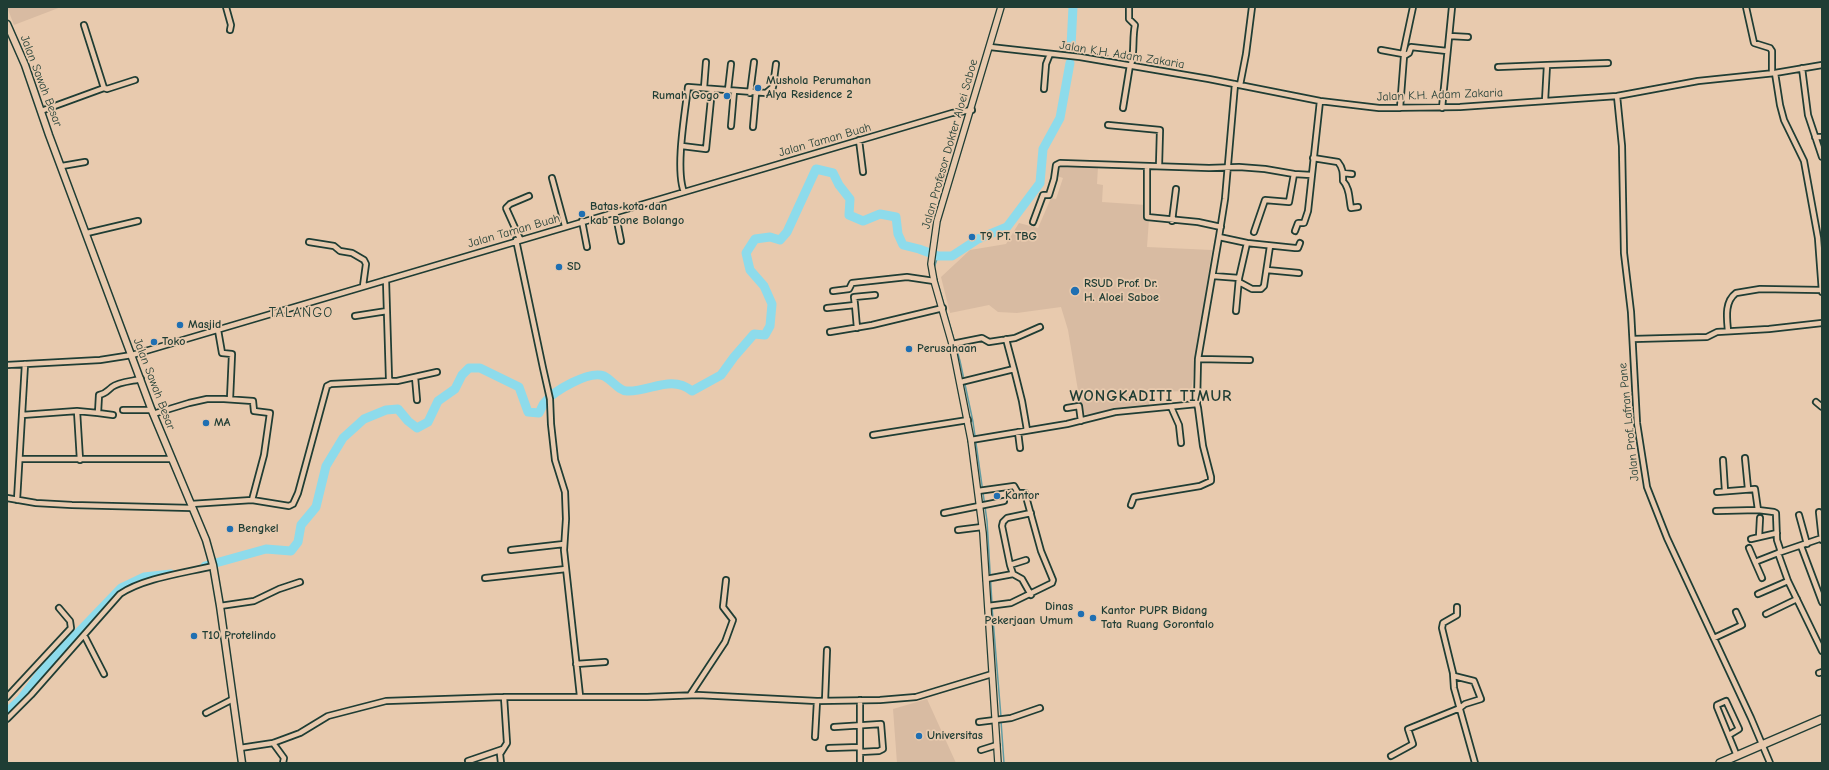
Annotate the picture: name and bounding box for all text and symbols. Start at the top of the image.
street label: Jalan Sawah Besar [17,33,65,129]
street label: Jalan K.H. Adam Zakaria [1059,38,1185,72]
street label: Jalan Profesor Dokter Aloei Saboe [919,58,981,230]
place label: Mushola Perumahan Alya Residence 2 [766,74,871,102]
marker: Mushola Perumahan Alya Residence 2 [753,83,763,93]
street label: Jalan K.H. Adam Zakaria [1377,86,1503,104]
place label: Rumah Gogo [652,89,719,103]
marker: Rumah Gogo [722,91,732,101]
street label: Jalan Taman Buah [777,120,873,160]
place label: Batas kota dan kab Bone Bolango [590,200,684,228]
marker: Batas kota dan kab Bone Bolango [577,209,587,219]
street label: Jalan Taman Buah [466,211,562,251]
place label: T9 PT. TBG [980,230,1037,244]
marker: T9 PT. TBG [967,232,977,242]
place label: SD [567,260,581,274]
marker: SD [554,262,564,272]
place label: RSUD Prof. Dr. H. Aloei Saboe [1084,277,1159,305]
marker: RSUD Prof. Dr. H. Aloei Saboe [1069,285,1081,297]
district label: TALANGO [269,305,333,321]
place label: Masjid [188,318,221,332]
marker: Masjid [175,320,185,330]
place label: Toko [162,335,185,349]
street label: Jalan Sawah Besar [130,336,178,432]
marker: Toko [149,337,159,347]
place label: Perusahaan [917,342,977,356]
marker: Perusahaan [904,344,914,354]
street label: Jalan Prof. Lafran Pane [1616,362,1642,482]
district label: WONGKADITI TIMUR [1070,386,1232,406]
place label: MA [214,416,230,430]
marker: MA [201,418,211,428]
place label: Kantor [1005,489,1039,503]
marker: Kantor [992,491,1002,501]
place label: Bengkel [238,522,279,536]
marker: Bengkel [225,524,235,534]
place label: Dinas Pekerjaan Umum [985,600,1073,628]
place label: Kantor PUPR Bidang Tata Ruang Gorontalo [1101,604,1214,632]
marker: Dinas Pekerjaan Umum [1076,609,1086,619]
marker: Kantor PUPR Bidang Tata Ruang Gorontalo [1088,613,1098,623]
place label: T10 Protelindo [202,629,276,643]
marker: T10 Protelindo [189,631,199,641]
place label: Universitas [927,729,983,743]
marker: Universitas [914,731,924,741]

